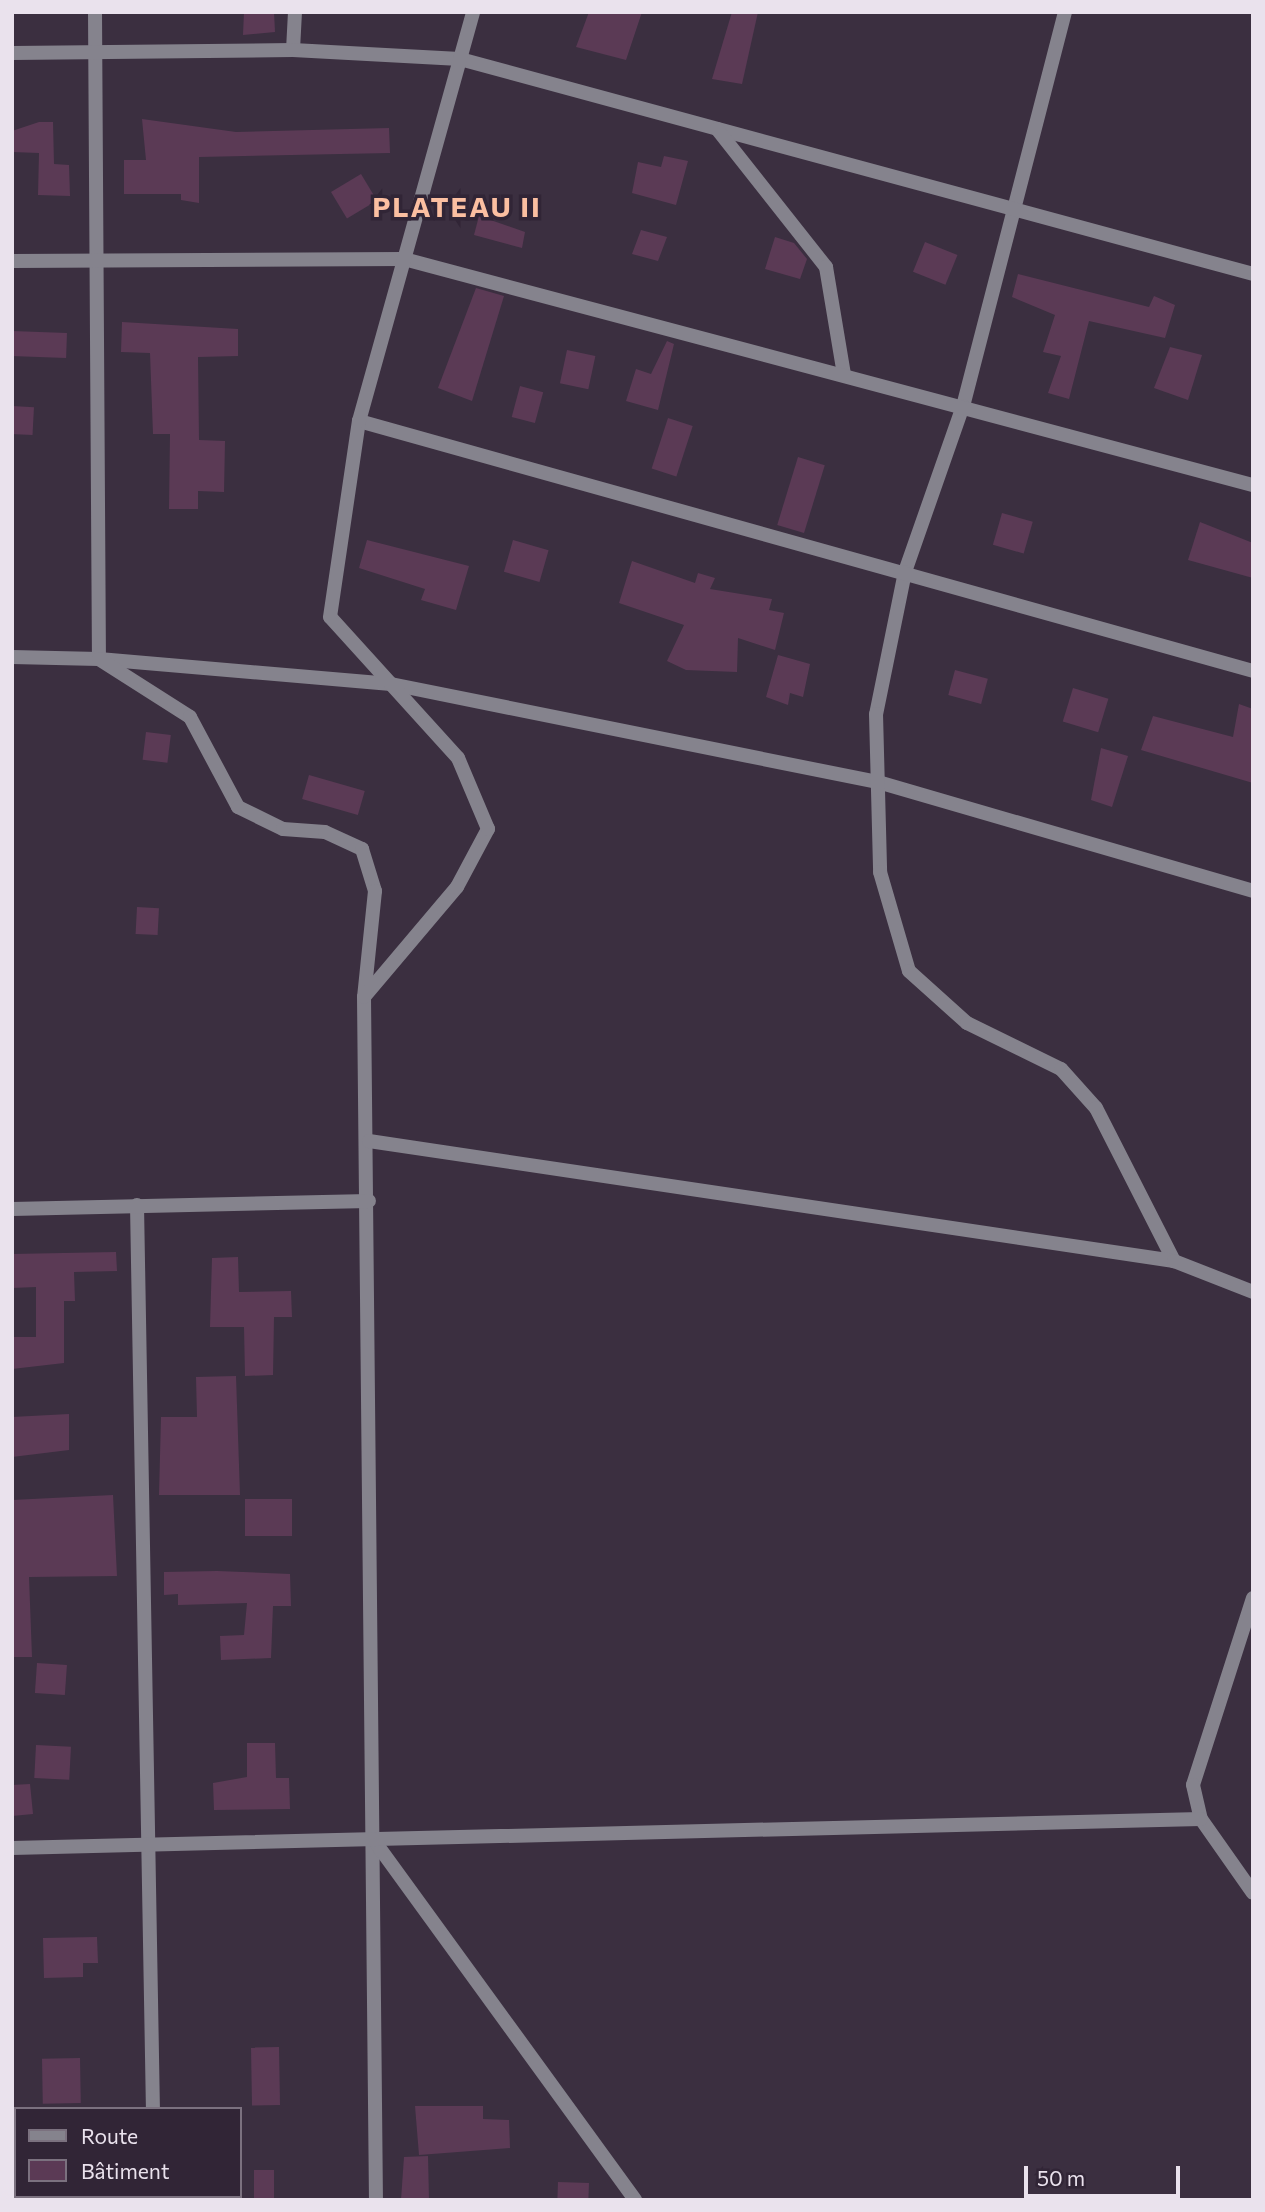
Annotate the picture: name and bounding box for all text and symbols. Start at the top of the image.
district label: PLATEAU II [373,189,541,223]
legend [14,2107,242,2198]
text: Route [81,2123,138,2148]
scale bar [1027,2152,1183,2196]
text: Bâtiment [81,2158,170,2183]
text: 50 m [1037,2165,1085,2190]

